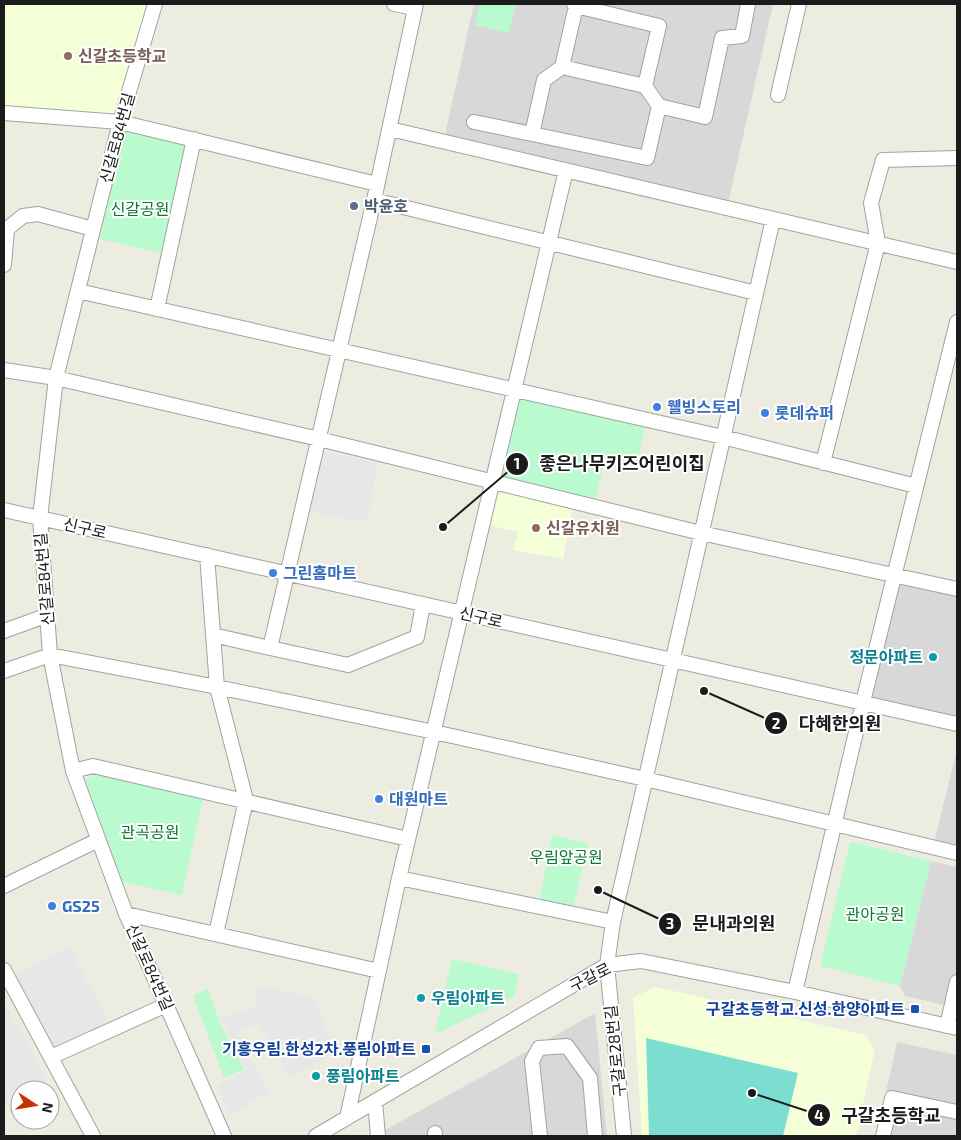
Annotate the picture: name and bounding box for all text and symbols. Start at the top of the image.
place label: 신갈초등학교 [78,46,167,65]
marker: 신갈초등학교 [62,50,74,62]
street label: 신갈로84번길 [95,90,138,185]
place label: 박윤호 [364,196,408,215]
park label: 신갈공원 [111,199,169,218]
marker: 박윤호 [348,200,360,212]
place label: 웰빙스토리 [667,397,741,416]
marker: 웰빙스토리 [651,401,663,413]
place label: 롯데슈퍼 [775,403,834,422]
marker: 롯데슈퍼 [759,407,771,419]
callout: 좋은나무키즈어린이집 [504,448,715,481]
text: 좋은나무키즈어린이집 [539,452,705,474]
text: 1 [514,454,520,472]
street label: 신구로 [61,513,109,542]
place label: 신갈유치원 [546,518,620,537]
marker: 신갈유치원 [530,522,542,534]
street label: 신갈로84번길 [30,532,57,626]
place label: 그린홈마트 [283,563,357,582]
marker: 그린홈마트 [267,567,279,579]
street label: 신구로 [457,602,505,631]
place label: 정문아파트 [849,647,923,666]
marker: 정문아파트 [927,651,939,663]
callout: 다혜한의원 [763,707,891,740]
text: 다혜한의원 [799,712,881,734]
text: 2 [772,714,781,732]
place label: 대원마트 [389,789,448,808]
marker: 대원마트 [373,793,385,805]
park label: 관곡공원 [121,822,179,841]
park label: 우림앞공원 [529,847,603,866]
place label: GS25 [62,896,100,915]
marker: GS25 [46,900,58,912]
park label: 관아공원 [846,904,904,923]
callout: 문내과의원 [657,908,785,941]
text: 문내과의원 [693,912,775,934]
text: 3 [666,914,674,932]
street label: 신갈로84번길 [123,920,178,1013]
street label: 구갈로 [566,958,614,995]
place label: 우림아파트 [431,988,505,1007]
marker: 우림아파트 [415,992,427,1004]
place label: 구갈초등학교.신성.한양아파트 [706,999,905,1018]
marker: 구갈초등학교.신성.한양아파트 [909,1003,921,1015]
street label: 구갈로28번길 [600,1004,629,1098]
place label: 기흥우림.한성2차.풍림아파트 [222,1039,416,1058]
marker: 기흥우림.한성2차.풍림아파트 [420,1043,432,1055]
place label: 풍림아파트 [326,1066,400,1085]
marker: 풍림아파트 [310,1070,322,1082]
north arrow [10,1080,60,1130]
callout: 구갈초등학교 [806,1099,950,1132]
text: N [39,1101,58,1115]
text: 구갈초등학교 [841,1104,941,1126]
text: 4 [814,1106,824,1124]

